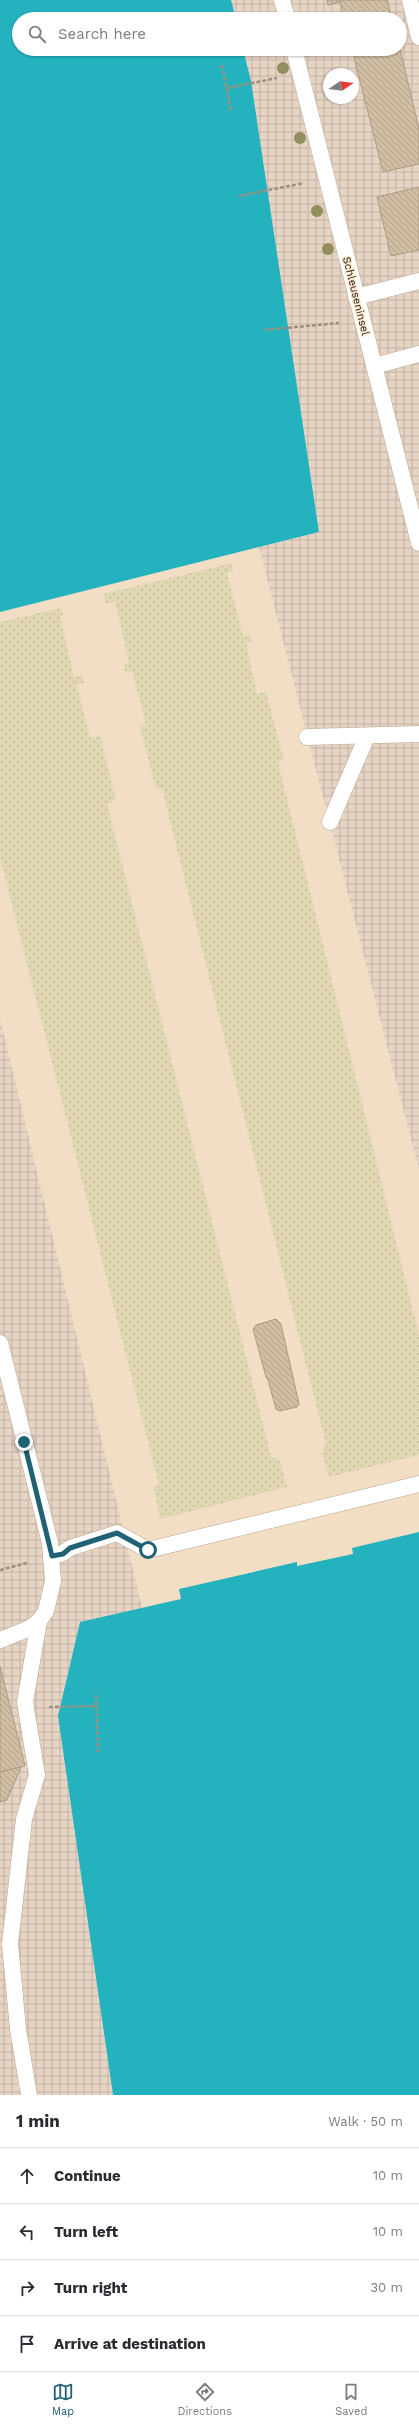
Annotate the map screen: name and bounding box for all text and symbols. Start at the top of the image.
search box [12,12,407,56]
icon: search [26,23,48,45]
text: Search here [58,25,146,43]
north arrow [323,68,359,104]
street label: Schleuseninsel [340,255,372,337]
route end [15,1433,33,1451]
route start [139,1541,157,1559]
text: 1 min [16,2111,60,2131]
text: Walk · 50 m [328,2114,403,2129]
icon: ahead [16,2165,38,2187]
text: Continue [54,2167,121,2185]
text: 10 m [373,2168,403,2183]
icon: left [16,2221,38,2243]
text: Turn left [54,2223,118,2241]
text: 10 m [373,2224,403,2239]
icon: right [16,2277,38,2299]
text: Turn right [54,2279,127,2297]
text: 30 m [371,2280,403,2295]
icon: arrive [16,2333,38,2355]
text: Arrive at destination [54,2335,206,2353]
tab: Map [52,2381,74,2418]
tab: Directions [178,2381,232,2418]
tab: Saved [335,2381,367,2418]

